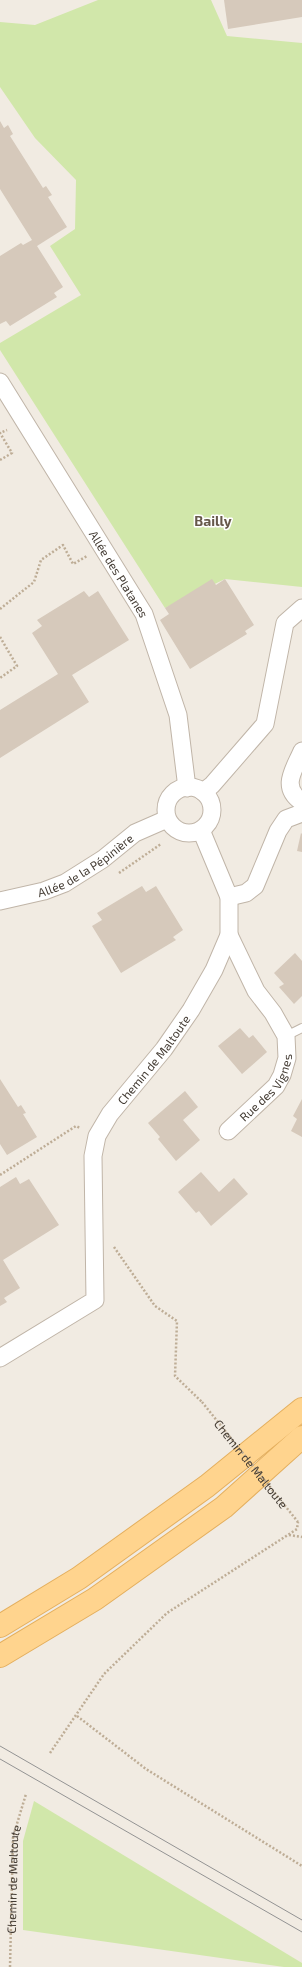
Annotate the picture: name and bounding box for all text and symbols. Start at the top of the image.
district label: Bailly [194,512,232,529]
street label: Allée des Platanes [87,528,152,619]
street label: Allée de la Pépinière [36,831,136,899]
street label: Chemin de Maltoute [114,1012,192,1107]
street label: Rue des Vignes [236,1054,294,1124]
street label: Chemin de Maltoute [212,1417,291,1511]
street label: Chemin de Maltoute [4,1823,23,1934]

